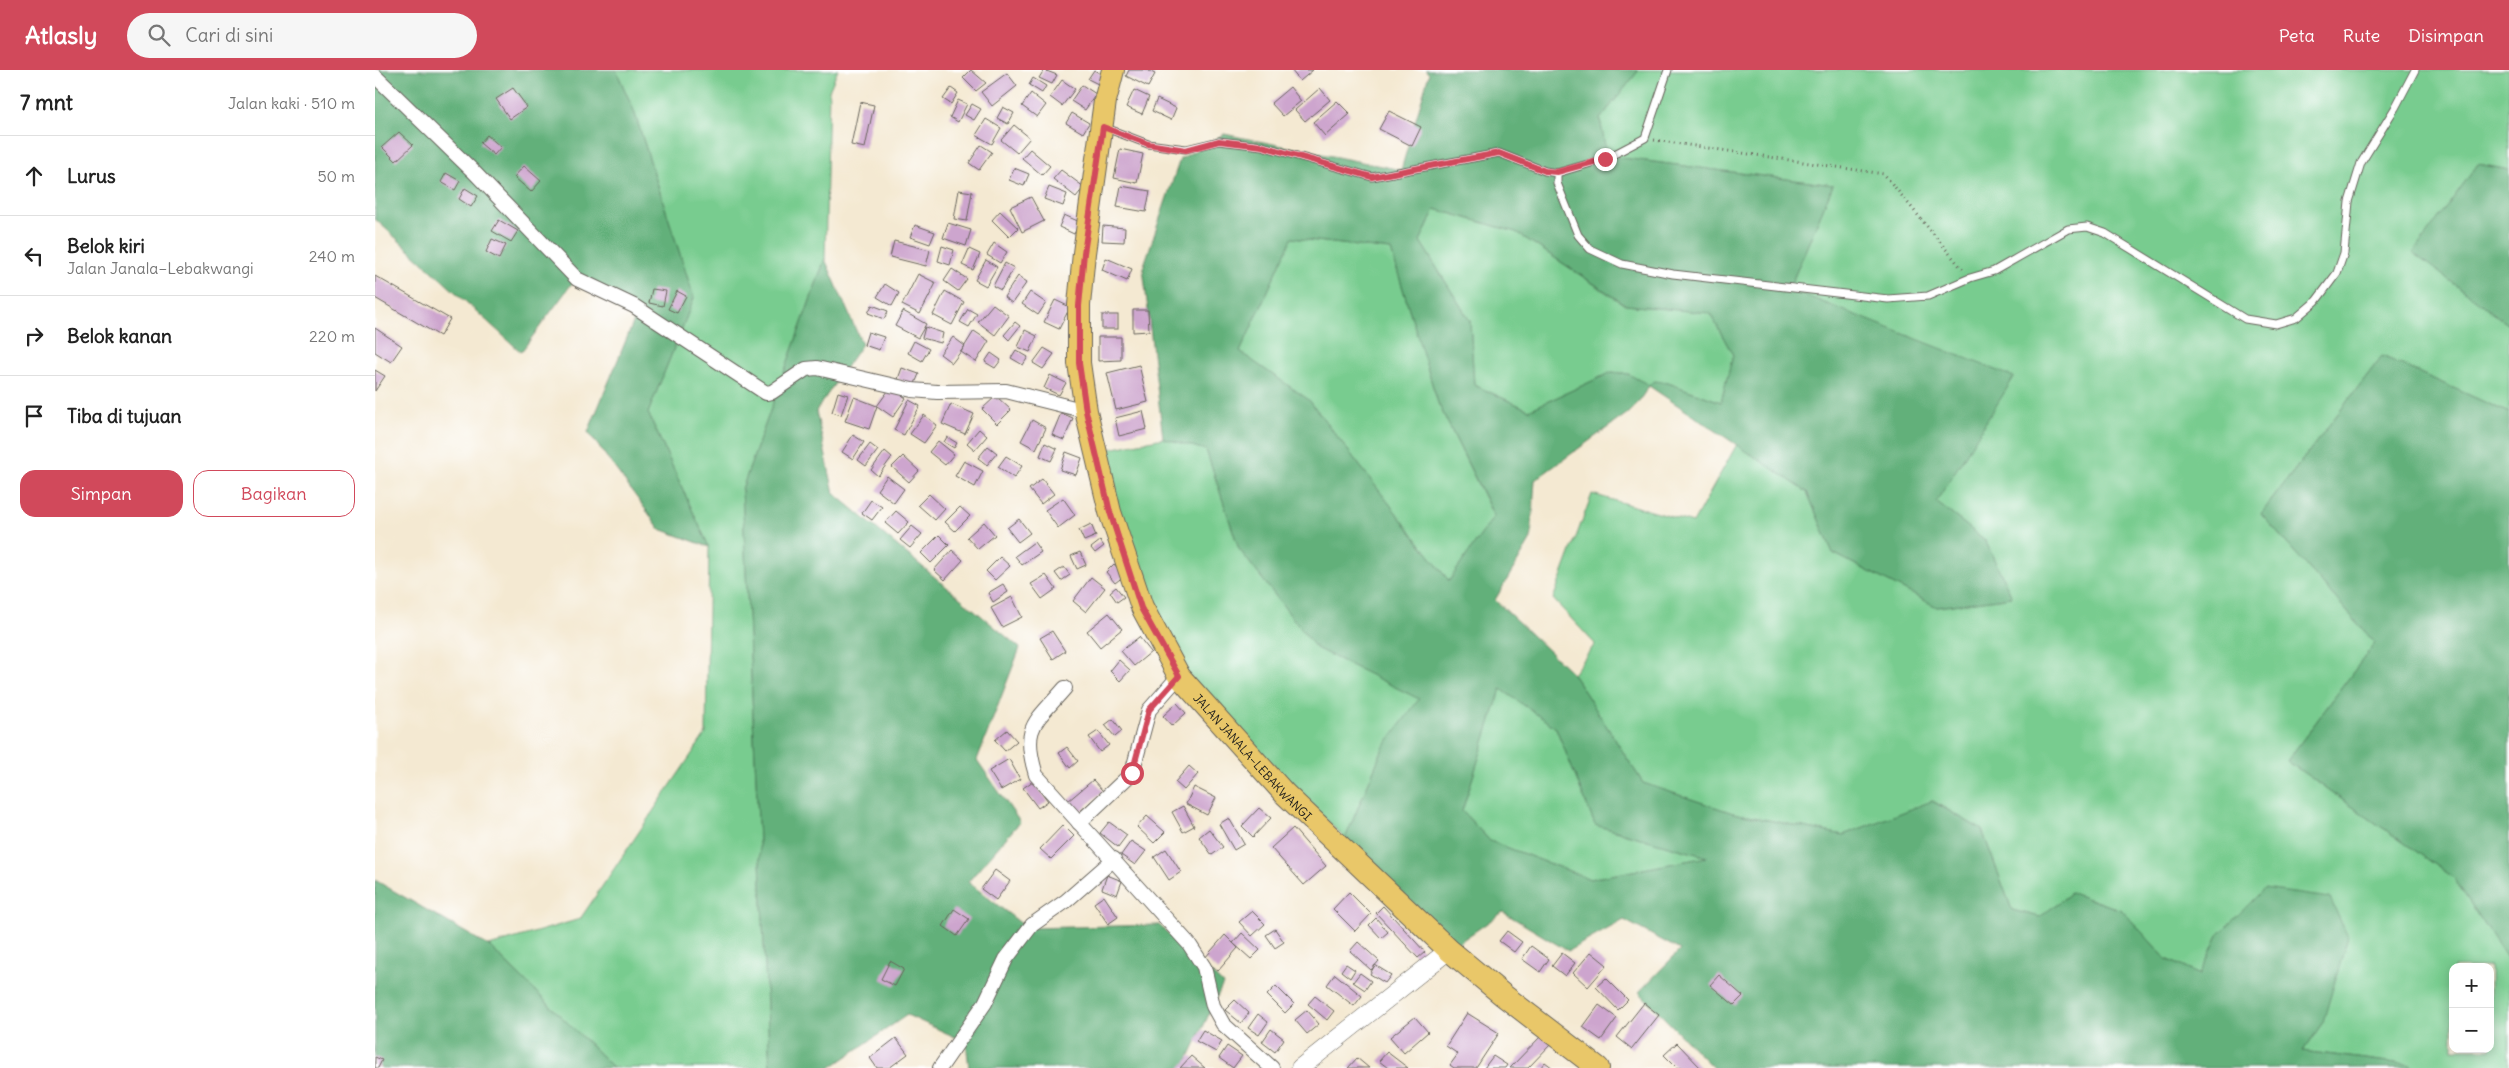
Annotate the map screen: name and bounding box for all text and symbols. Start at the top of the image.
search box [127,13,477,58]
text: Atlasly [25,20,97,50]
icon: search [145,21,173,49]
text: Cari di sini [185,23,273,47]
text: Peta [2279,24,2315,47]
text: Rute [2343,24,2380,47]
text: Disimpan [2408,24,2484,47]
text: 7 mnt [20,89,73,116]
text: Jalan kaki · 510 m [228,93,355,113]
route end [1594,148,1617,171]
icon: ahead [20,162,48,190]
text: Lurus [67,164,116,188]
text: 50 m [317,166,355,186]
text: Belok kiri [67,234,145,258]
icon: left [20,242,48,270]
text: 240 m [309,246,355,266]
text: Jalan Janala–Lebakwangi [67,258,254,278]
icon: right [20,322,48,350]
text: Belok kanan [67,324,172,348]
text: 220 m [309,326,355,346]
icon: arrive [20,402,48,430]
text: Tiba di tujuan [67,404,182,428]
button: Simpan [20,470,183,517]
button: Bagikan [193,470,355,517]
street label: JALAN JANALA–LEBAKWANGI [1191,690,1315,823]
route start [1121,762,1144,785]
map controls [2449,963,2494,1053]
button: + [2449,963,2494,1008]
button: − [2449,1008,2494,1053]

